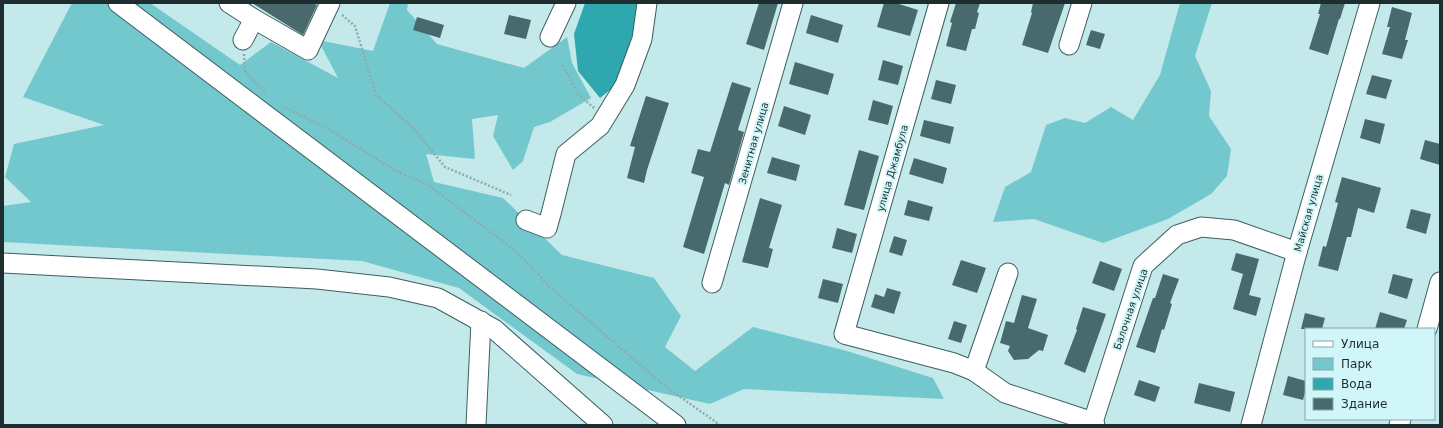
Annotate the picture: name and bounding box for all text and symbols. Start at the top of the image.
street label: Зенитная улица [736,101,770,186]
street label: улица Джамбула [875,123,910,213]
street label: Майская улица [1292,173,1325,253]
street label: Балочная улица [1111,267,1150,351]
legend [1305,328,1435,420]
text: Улица [1341,337,1379,351]
text: Парк [1341,357,1372,371]
text: Вода [1341,377,1372,391]
text: Здание [1341,397,1387,411]

